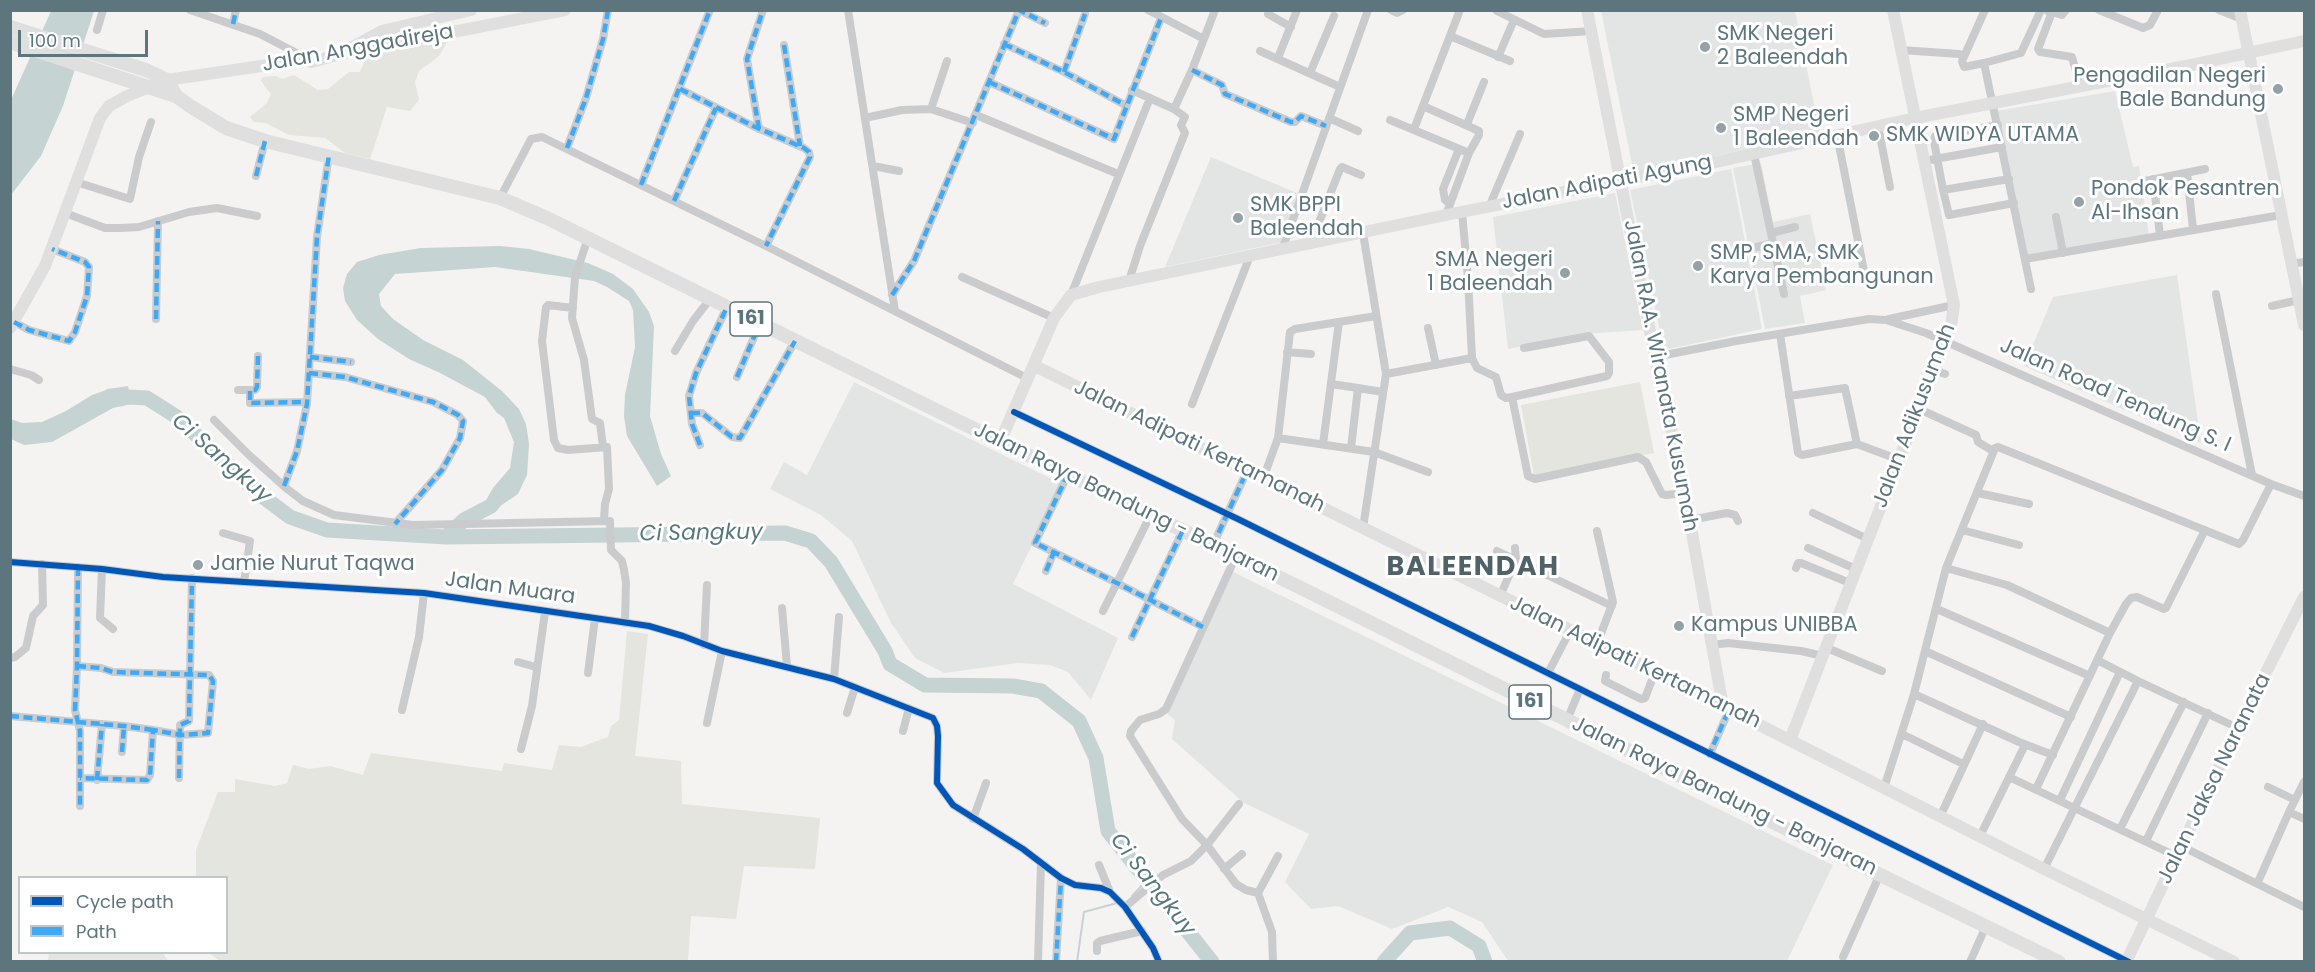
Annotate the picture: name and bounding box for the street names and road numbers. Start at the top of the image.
street label: Jalan Anggadireja [261,20,455,78]
street label: Jalan Adipati Agung [1500,150,1714,216]
street label: Jalan RAA. Wiranata Kusumah [1617,218,1703,534]
road number: 161 [730,302,772,336]
street label: Jalan Adikusumah [1868,320,1962,512]
street label: Jalan Road Tendung S. I [1996,334,2234,458]
street label: Jalan Adipati Kertamanah [1069,375,1329,519]
street label: Jalan Raya Bandung - Banjaran [969,418,1283,588]
street label: Jalan Muara [443,567,577,611]
street label: Jalan Adipati Kertamanah [1505,591,1765,735]
street label: Jalan Jaksa Naranata [2153,670,2277,888]
road number: 161 [1509,685,1551,719]
street label: Jalan Raya Bandung - Banjaran [1567,712,1881,882]

